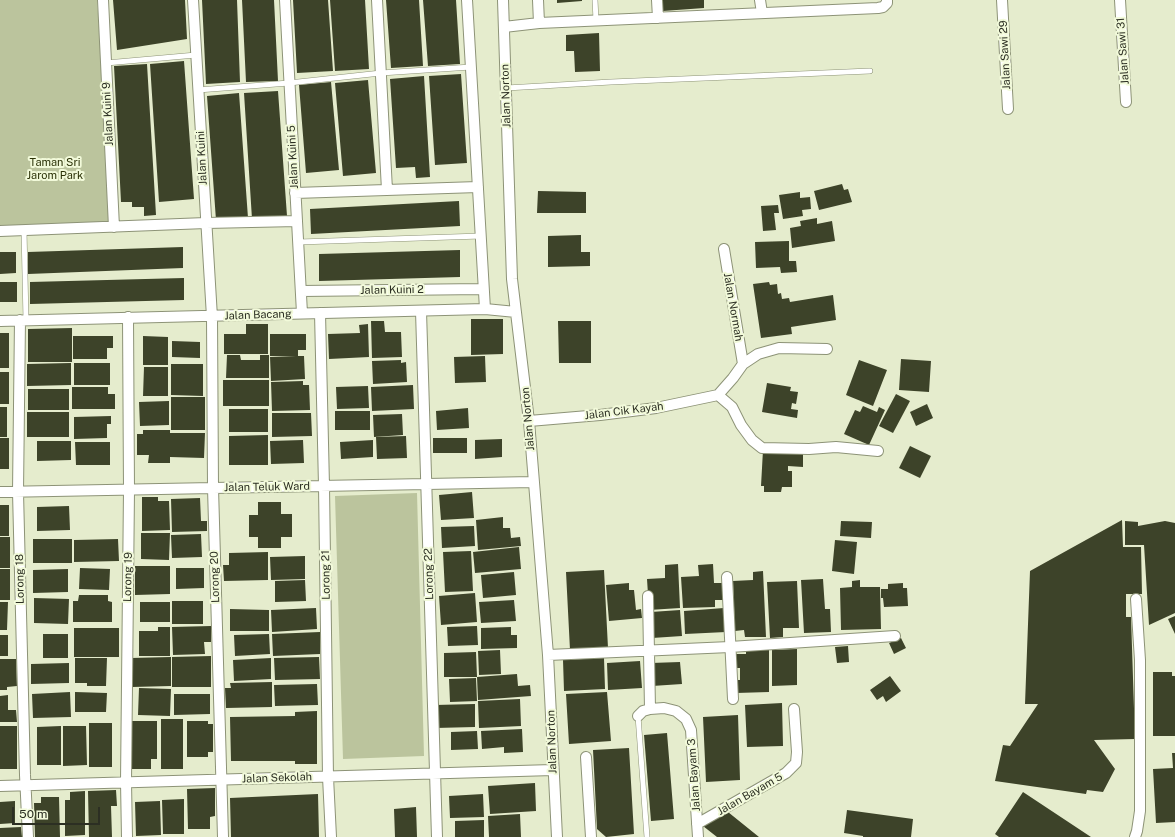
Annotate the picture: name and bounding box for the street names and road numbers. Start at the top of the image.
street label: Jalan Sawi 31 [1114,17,1132,85]
street label: Jalan Sawi 29 [997,20,1013,90]
street label: Jalan Norton [498,64,514,128]
street label: Jalan Kuini 9 [100,82,116,146]
street label: Jalan Kuini 5 [285,125,301,189]
street label: Jalan Kuini [194,131,210,185]
street label: Jalan Normah [720,272,746,342]
street label: Jalan Kuini 2 [360,283,424,297]
street label: Jalan Bacang [224,307,292,323]
street label: Jalan Norton [519,387,537,451]
street label: Jalan Cik Kayah [584,400,664,422]
street label: Jalan Teluk Ward [224,480,310,494]
street label: Lorong 22 [422,548,436,600]
street label: Lorong 21 [319,550,333,600]
street label: Lorong 20 [207,551,223,603]
street label: Lorong 19 [121,552,135,602]
street label: Lorong 18 [13,554,27,604]
street label: Jalan Norton [544,710,560,774]
street label: Jalan Bayam 3 [685,738,703,812]
street label: Jalan Sekolah [242,770,312,786]
street label: Jalan Bayam 5 [715,770,785,818]

